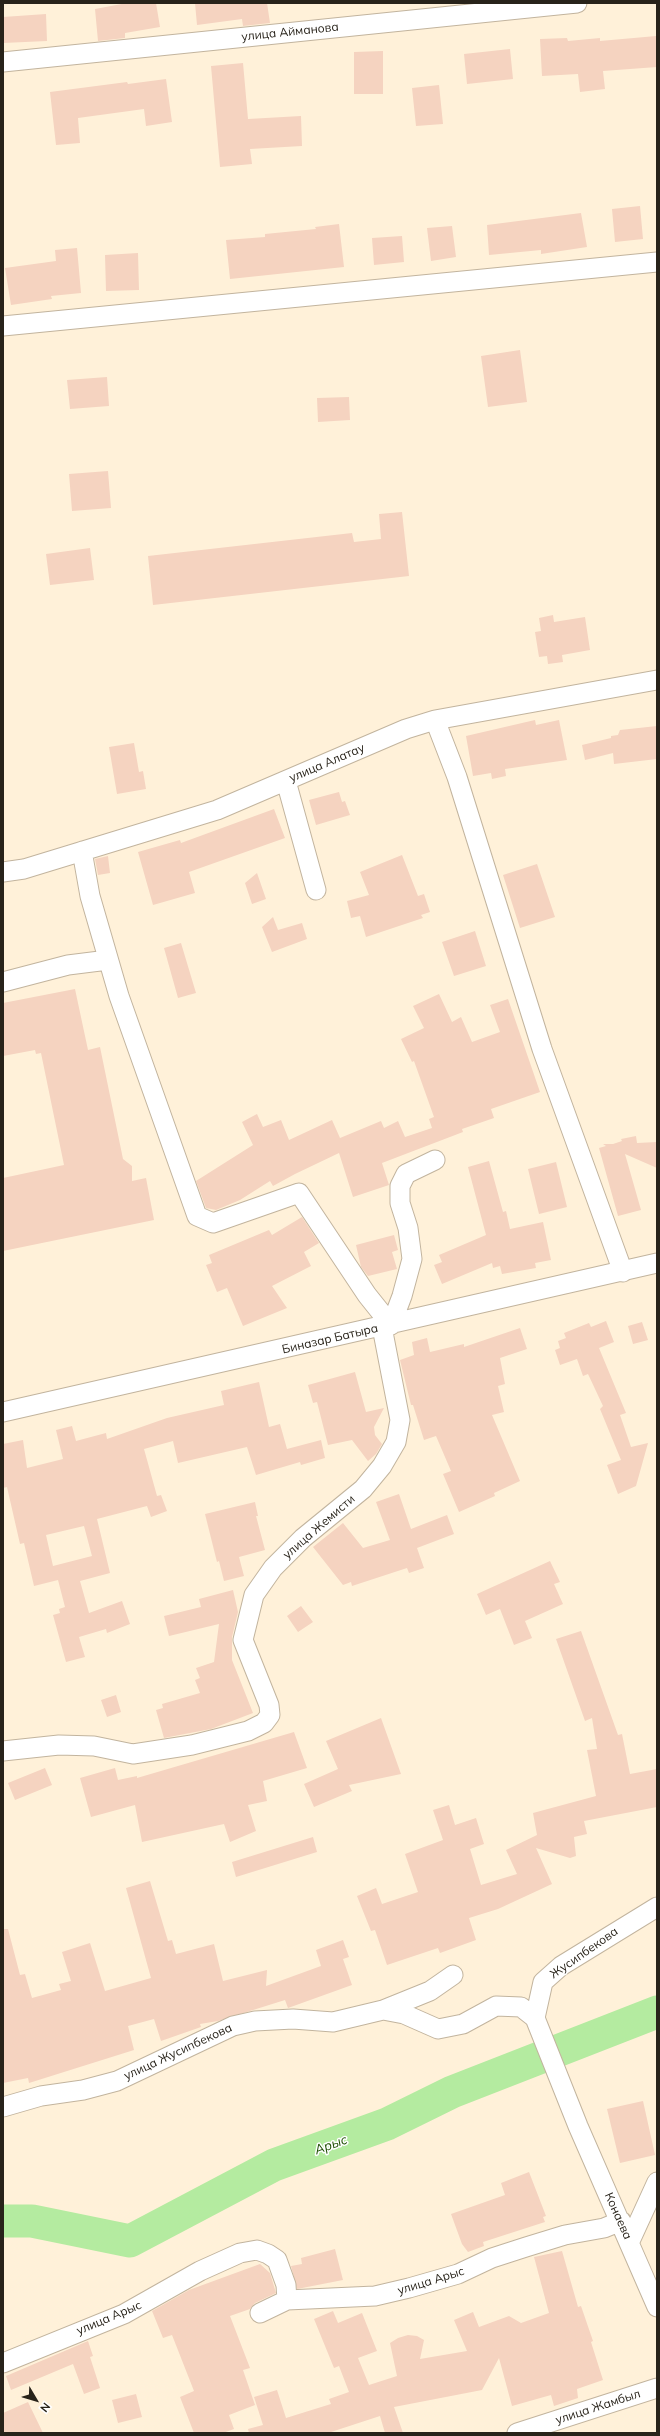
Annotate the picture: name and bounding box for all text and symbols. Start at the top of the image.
street label: улица Айманова [241,20,339,44]
street label: улица Алатау [287,741,367,785]
street label: Биназар Батыра [281,1321,379,1357]
street label: улица Жемисти [280,1492,358,1562]
street label: Жусипбекова [547,1924,621,1982]
street label: улица Жусипбекова [122,2021,234,2083]
water label: Арыс [312,2132,350,2158]
street label: Конаева [601,2190,635,2242]
street label: улица Арыс [396,2264,466,2298]
street label: улица Арыс [74,2298,144,2338]
north arrow [16,2380,56,2420]
street label: улица Жамбыл [554,2386,642,2428]
text: N [37,2400,54,2415]

